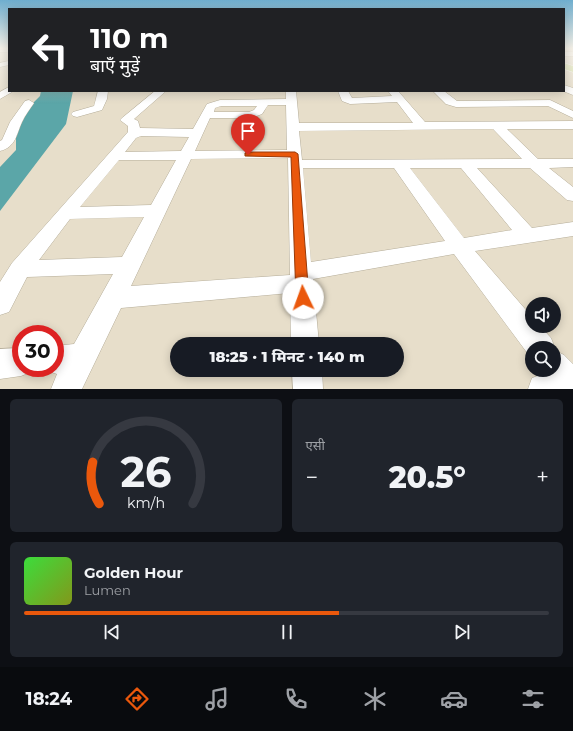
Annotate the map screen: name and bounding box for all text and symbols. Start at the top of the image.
text: 110 m [90,21,168,55]
icon: left [24,24,76,76]
text: बाएँ मुड़ें [90,55,140,77]
pin [231,114,265,155]
icon: arrive [237,120,259,142]
position arrow [282,277,324,319]
map controls [525,297,561,377]
button: sound [525,297,561,333]
speed limit sign: 30 [12,325,64,377]
button: search [525,341,561,377]
text: 18:25 · 1 मिनट · 140 m [209,347,365,366]
text: एसी [306,437,325,453]
text: 26 [120,446,171,496]
text: 20.5° [389,459,466,496]
text: − [306,464,318,491]
text: + [536,464,549,491]
text: km/h [127,493,165,511]
text: Golden Hour [84,563,183,582]
text: Lumen [84,582,131,598]
icon: previous [101,621,123,643]
icon: pause [276,621,298,643]
icon: next [451,621,473,643]
icon: directions [123,685,151,713]
icon: music [203,685,231,713]
icon: phone [282,685,310,713]
icon: climate [361,685,389,713]
icon: car [440,685,468,713]
icon: filters [519,685,547,713]
text: 18:24 [26,688,72,710]

